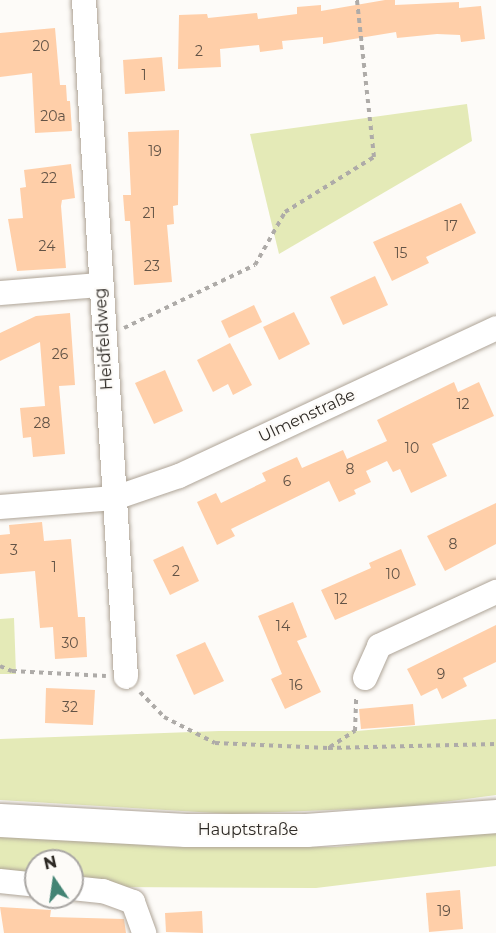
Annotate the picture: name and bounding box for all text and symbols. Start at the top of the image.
house number: 20 [32,38,50,54]
house number: 2 [195,43,203,59]
house number: 1 [141,67,147,83]
house number: 20a [40,108,66,124]
house number: 19 [148,143,162,159]
house number: 22 [41,170,57,186]
house number: 21 [142,205,156,221]
house number: 17 [444,218,458,234]
house number: 24 [39,238,55,254]
house number: 15 [395,245,407,261]
house number: 23 [144,258,160,274]
street label: Heidfeldweg [91,287,117,391]
house number: 26 [52,346,68,362]
street label: Ulmenstraße [256,385,358,447]
house number: 12 [456,396,470,412]
house number: 28 [34,415,50,431]
house number: 10 [405,440,419,456]
house number: 8 [346,461,354,477]
house number: 6 [283,473,291,489]
house number: 8 [449,536,457,552]
house number: 3 [10,542,18,558]
house number: 1 [51,559,57,575]
house number: 2 [172,563,180,579]
house number: 10 [386,566,400,582]
house number: 12 [334,591,348,607]
house number: 14 [276,618,290,634]
house number: 30 [61,635,79,651]
house number: 9 [437,666,445,682]
house number: 16 [289,677,303,693]
house number: 32 [62,699,78,715]
street label: Hauptstraße [198,820,298,840]
north arrow [24,849,84,909]
text: N [42,852,59,874]
house number: 19 [437,903,451,919]

